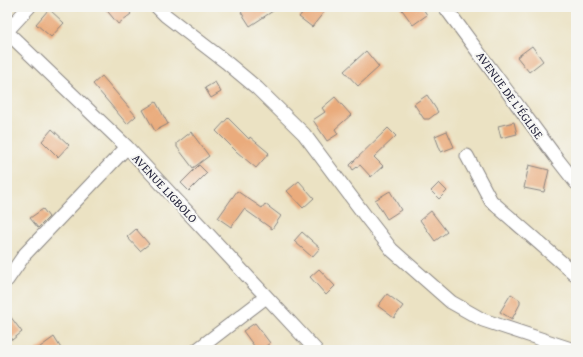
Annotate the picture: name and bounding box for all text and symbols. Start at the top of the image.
street label: AVENUE DE L'ÉGLISE [472,48,548,142]
street label: AVENUE LIGBOLO [129,150,201,226]

